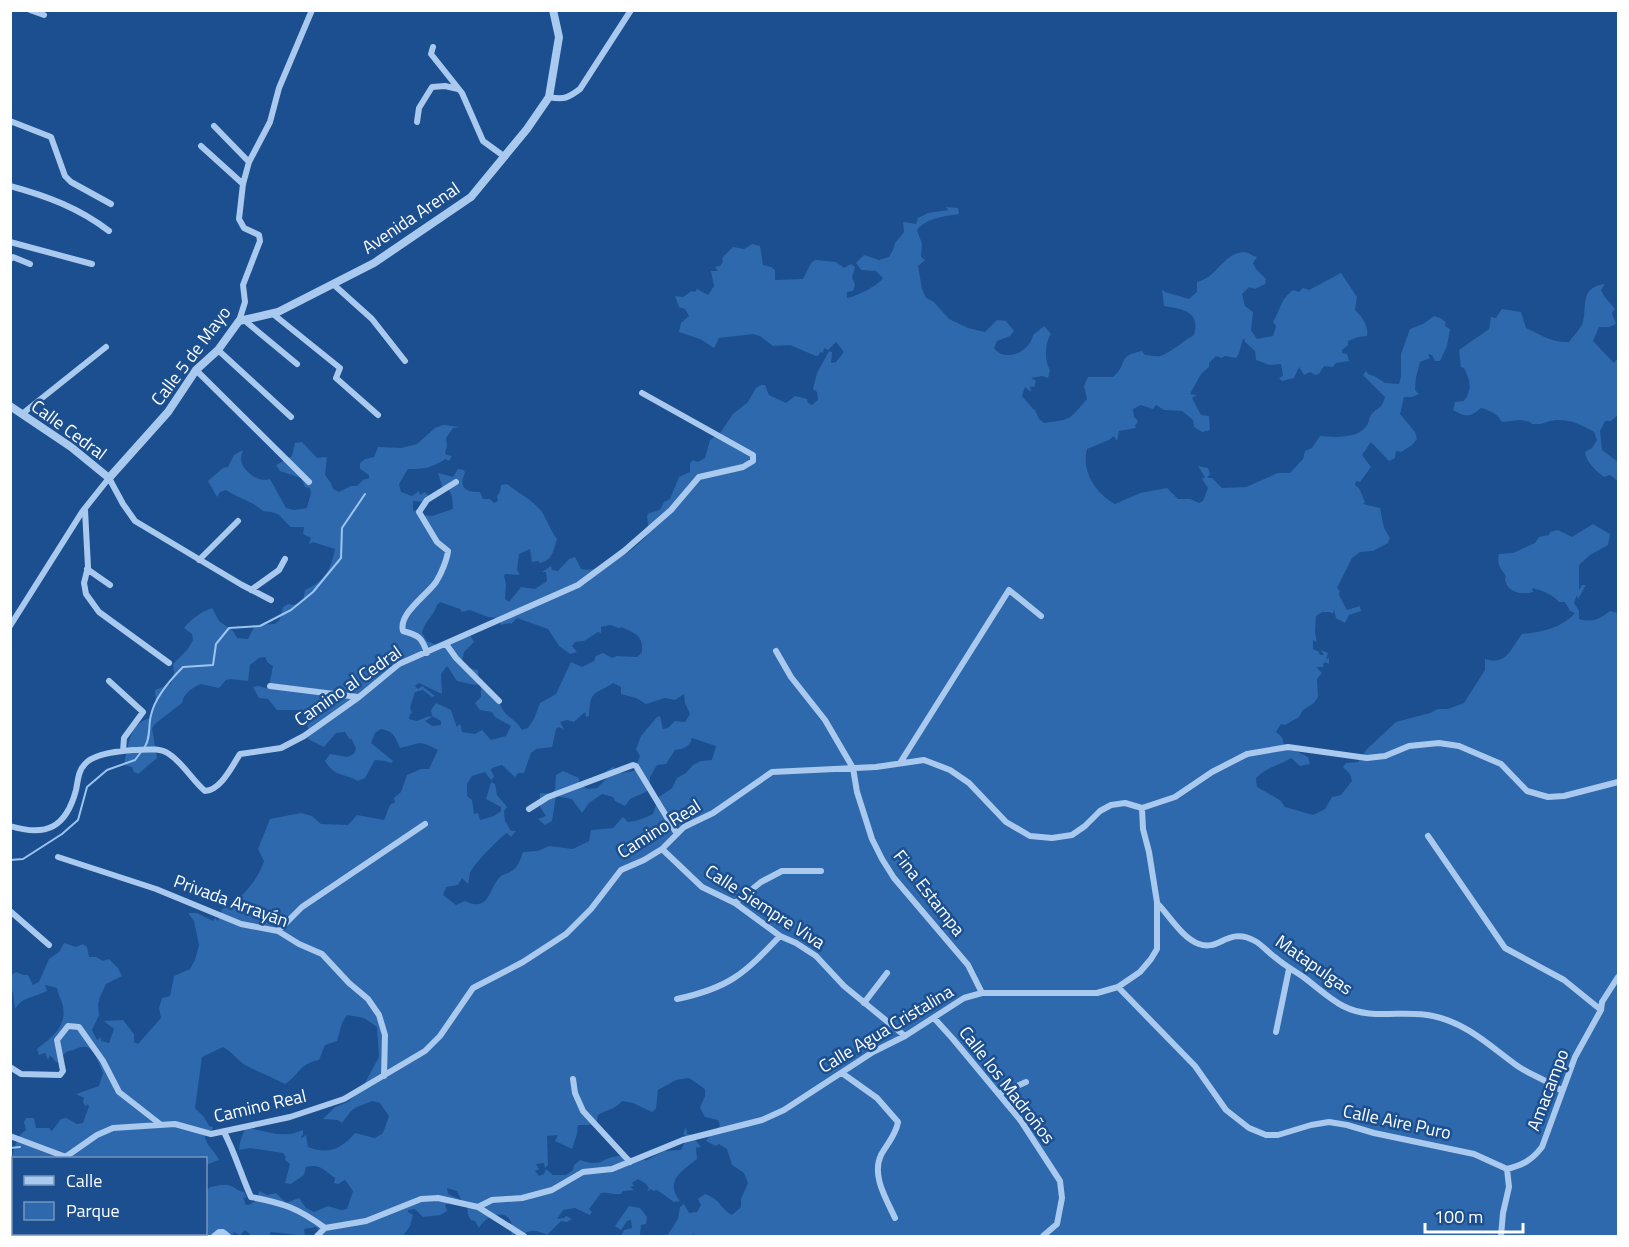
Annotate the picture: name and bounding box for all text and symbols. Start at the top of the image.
street label: Avenida Arenal [356,175,465,260]
street label: Calle 5 de Mayo [144,300,237,411]
street label: Calle Cedral [26,393,113,466]
street label: Camino al Cedral [288,638,407,733]
street label: Camino Real [612,792,706,865]
street label: Fina Estampa [887,844,972,942]
street label: Calle Siempre Viva [700,858,831,956]
street label: Privada Arrayán [170,867,292,934]
street label: Matapulgas [1270,928,1359,1001]
street label: Calle Agua Cristalina [813,978,958,1080]
street label: Calle los Madroños [953,1020,1062,1149]
street label: Amacampo [1520,1045,1575,1135]
street label: Camino Real [211,1082,309,1129]
street label: Calle Aire Puro [1341,1097,1454,1146]
legend [12,1157,207,1235]
text: Calle [66,1167,102,1194]
scale bar [1425,1196,1522,1234]
text: Parque [66,1197,120,1224]
text: 100 m [1434,1203,1483,1230]

